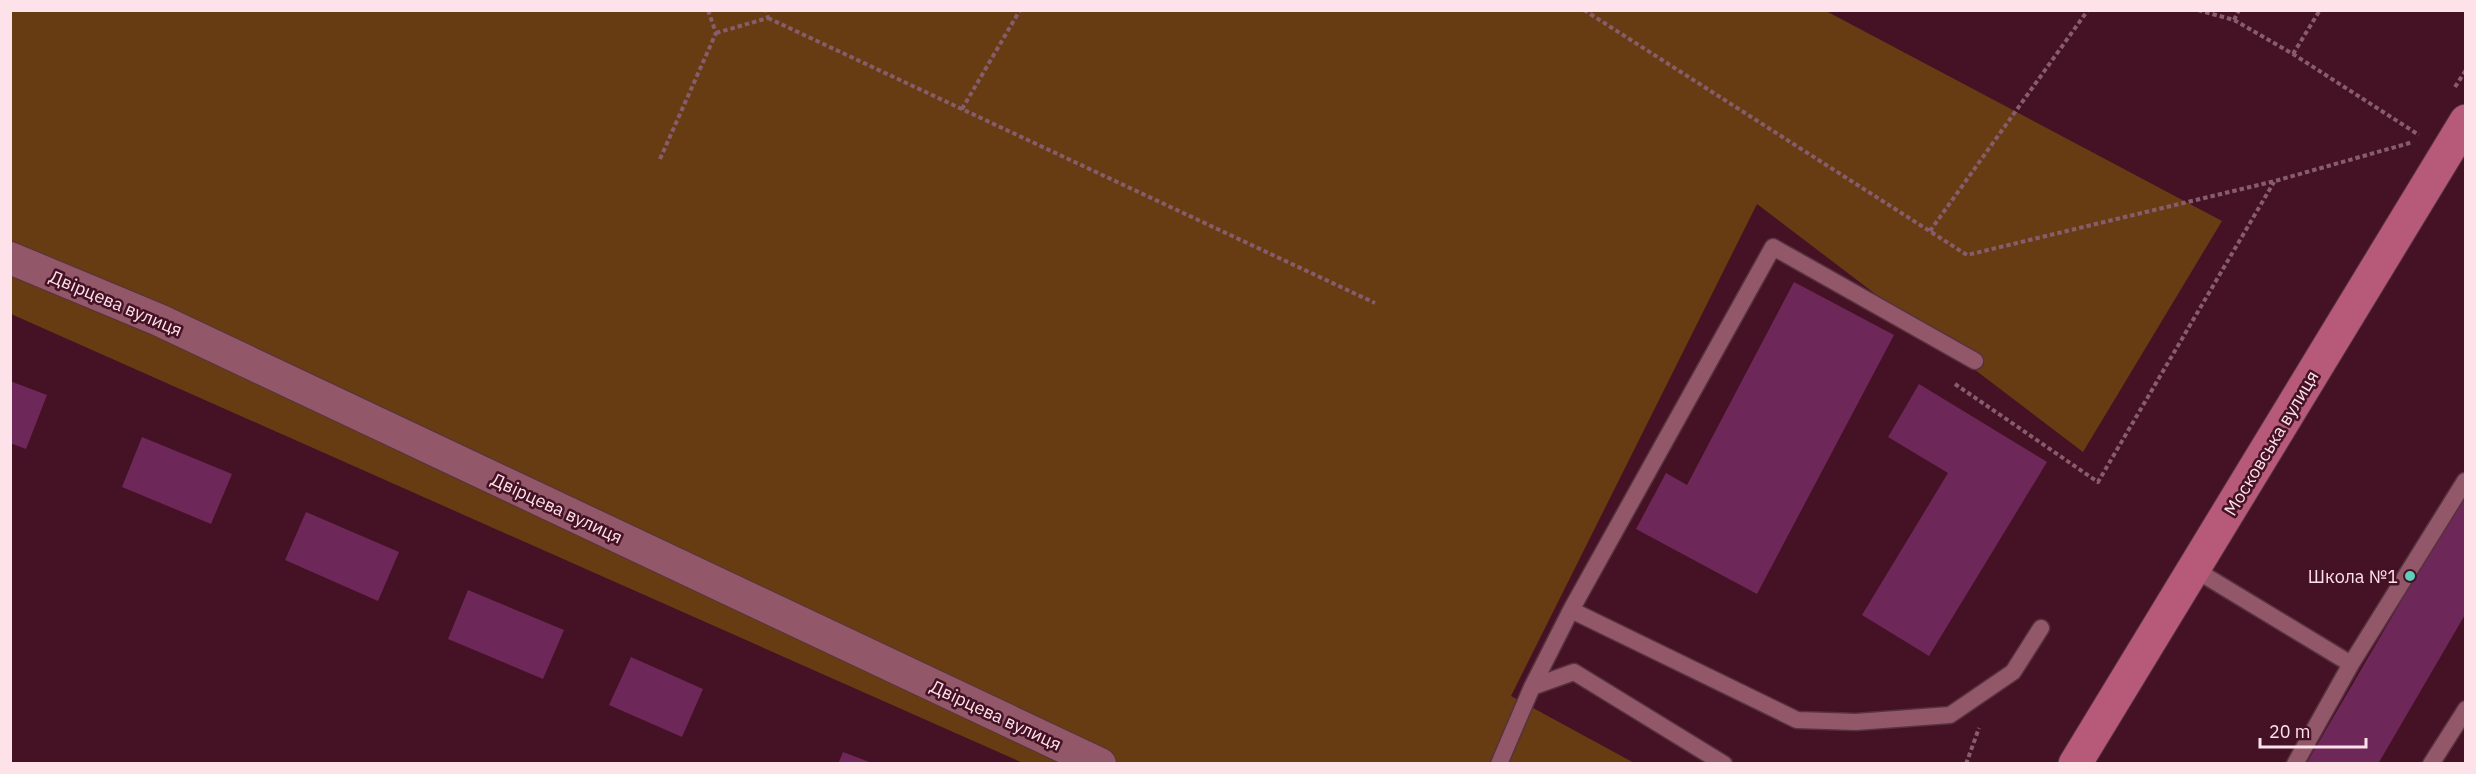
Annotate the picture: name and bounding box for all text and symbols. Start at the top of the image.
street label: Двірцева вулиця [46,265,186,341]
street label: Московська вулиця [2219,366,2323,520]
street label: Двірцева вулиця [488,468,626,548]
place label: Школа №1 [2308,565,2398,588]
marker: Школа №1 [2403,569,2417,583]
street label: Двірцева вулиця [927,675,1065,755]
scale bar [2260,711,2366,749]
text: 20 m [2269,720,2311,743]

